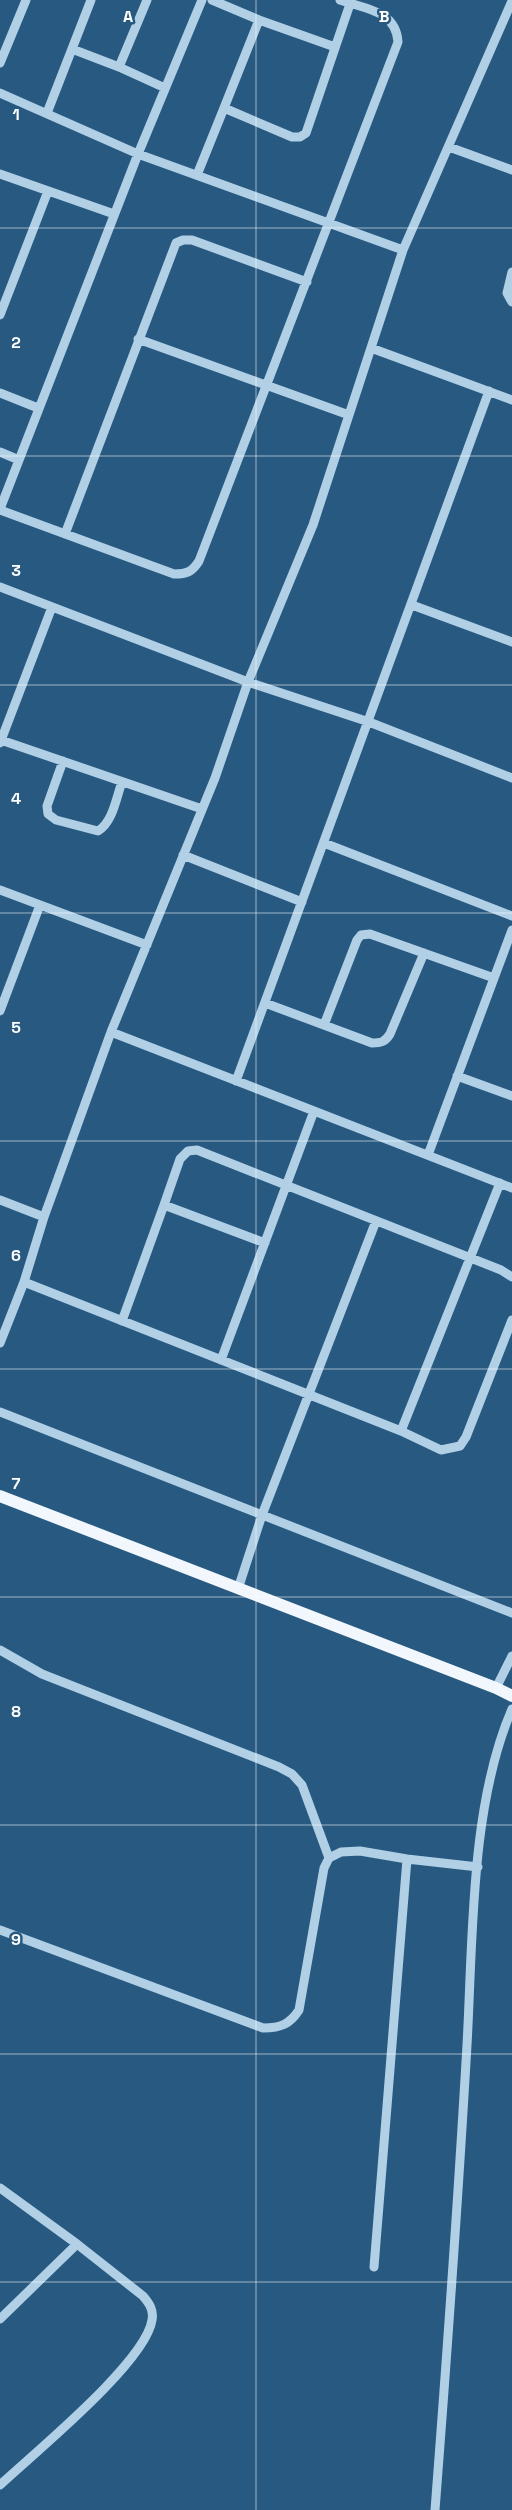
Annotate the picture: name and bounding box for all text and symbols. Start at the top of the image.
text: A [123,6,133,27]
text: B [379,6,389,27]
text: 1 [12,104,20,125]
text: 2 [11,332,21,353]
text: 3 [11,560,21,581]
text: 4 [11,788,21,809]
text: 5 [11,1017,21,1038]
text: 6 [11,1245,21,1266]
text: 7 [12,1473,21,1494]
text: 8 [11,1701,21,1722]
text: 9 [11,1929,21,1950]

